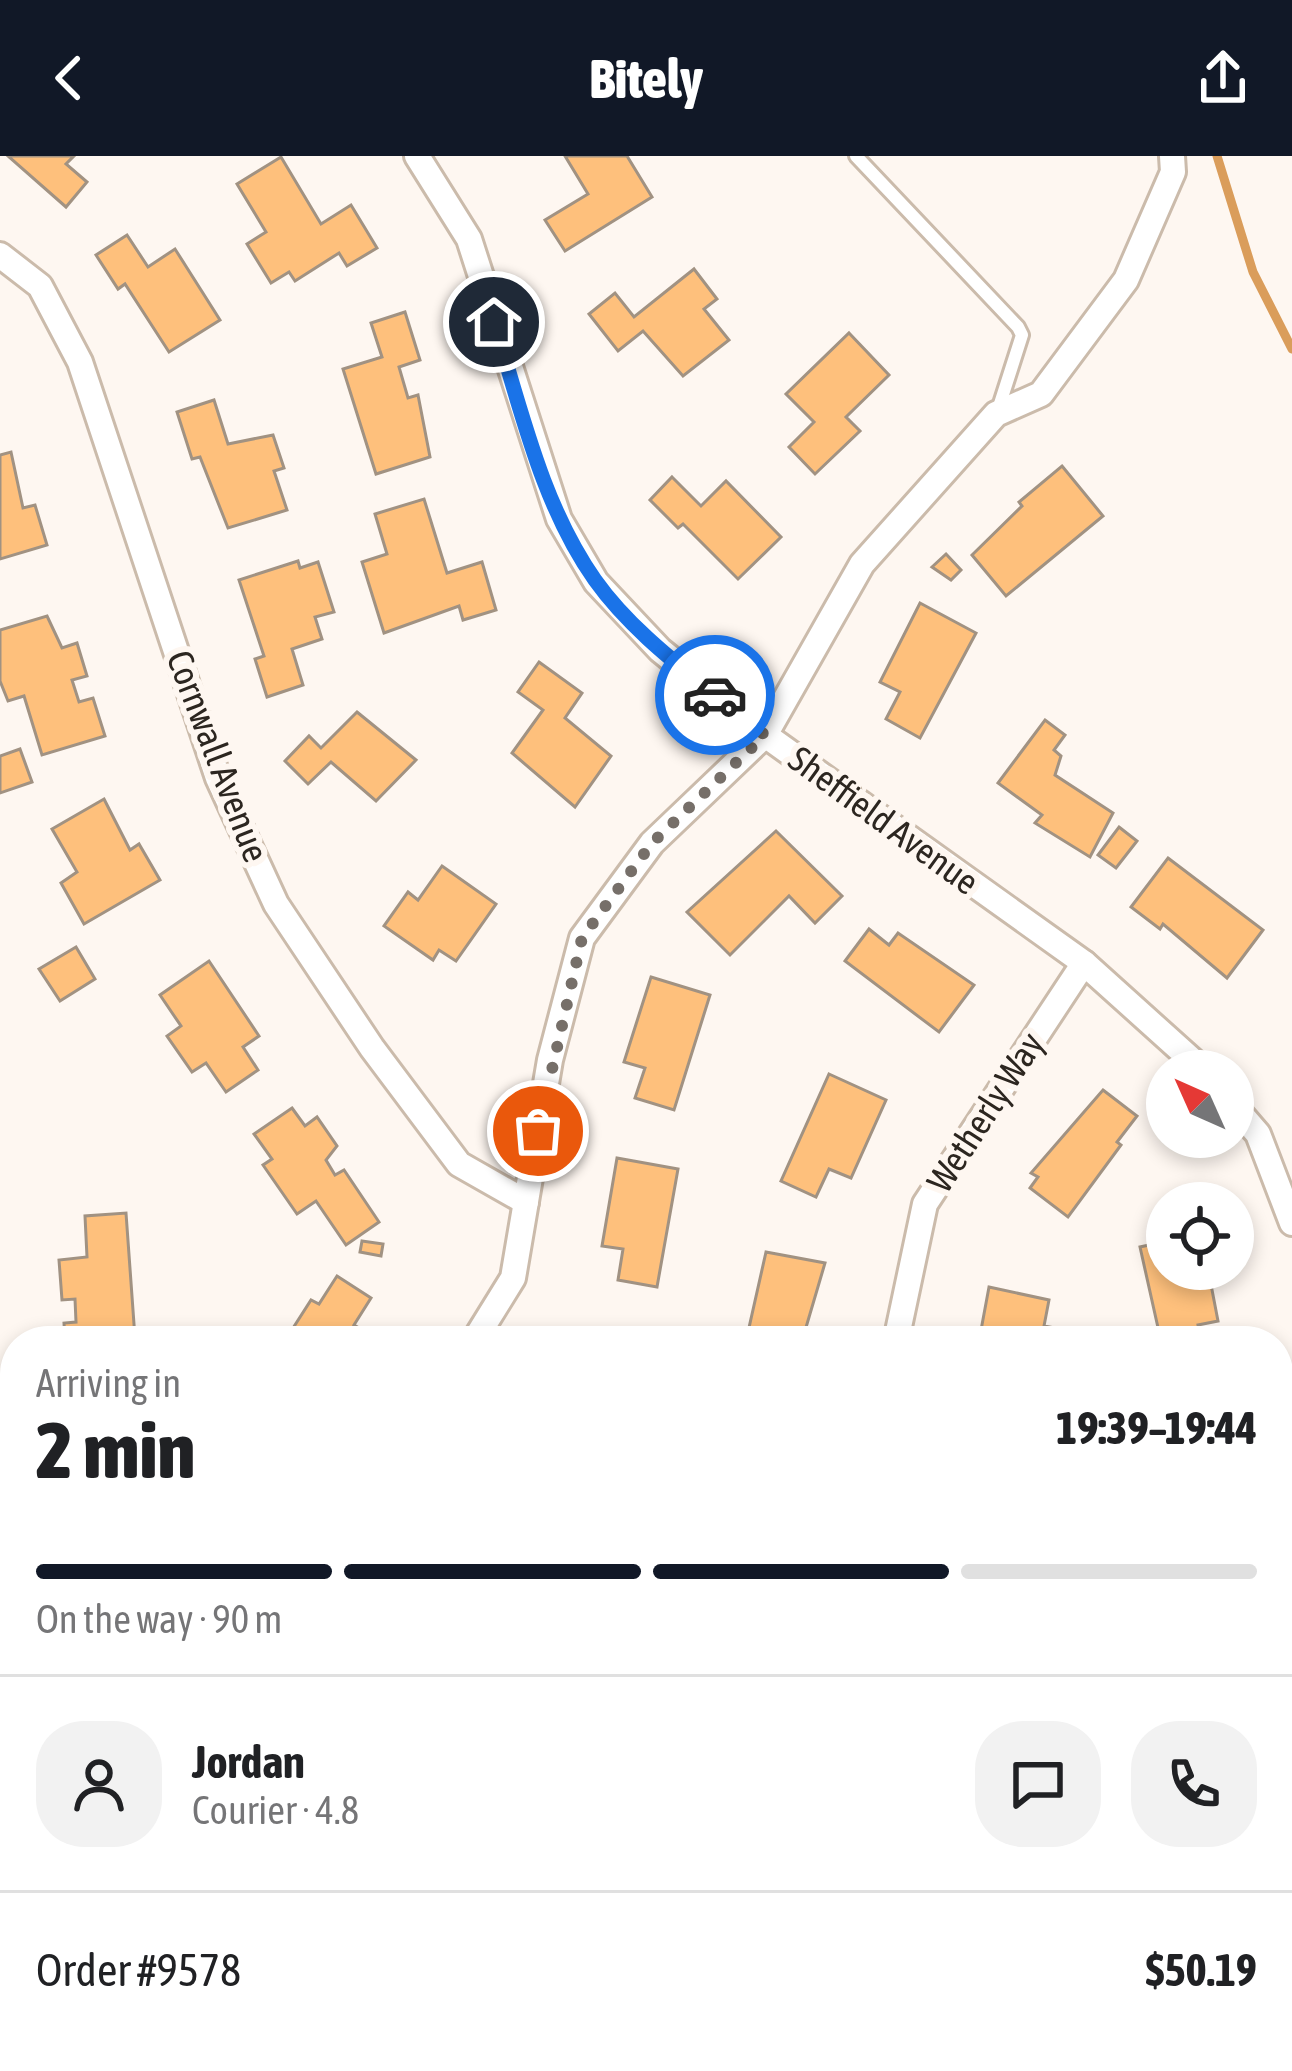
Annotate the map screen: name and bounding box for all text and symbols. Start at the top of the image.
icon: back [36,45,102,111]
icon: share [1190,45,1256,111]
text: Bitely [589,48,703,109]
pin [443,271,545,373]
icon: home [461,289,527,355]
courier [655,635,775,755]
street label: Cornwall Avenue [158,645,278,867]
icon: car [682,662,748,728]
street label: Sheffield Avenue [781,737,987,903]
street label: Wetherly Way [918,1024,1052,1200]
north arrow [1146,1050,1254,1158]
map controls [1146,1050,1254,1290]
pin [487,1080,589,1182]
icon: bag [505,1098,571,1164]
button: locate [1146,1182,1254,1290]
text: Arriving in [36,1361,181,1405]
text: 19:39–19:44 [1056,1402,1257,1454]
text: 2 min [36,1405,195,1495]
text: On the way · 90 m [36,1597,282,1641]
button: person [36,1721,162,1847]
button: chat [975,1721,1101,1847]
button: phone [1131,1721,1257,1847]
text: Jordan [192,1736,305,1788]
text: Courier · 4.8 [192,1788,359,1832]
text: Order #9578 [36,1944,241,1996]
text: $50.19 [1145,1944,1257,1996]

